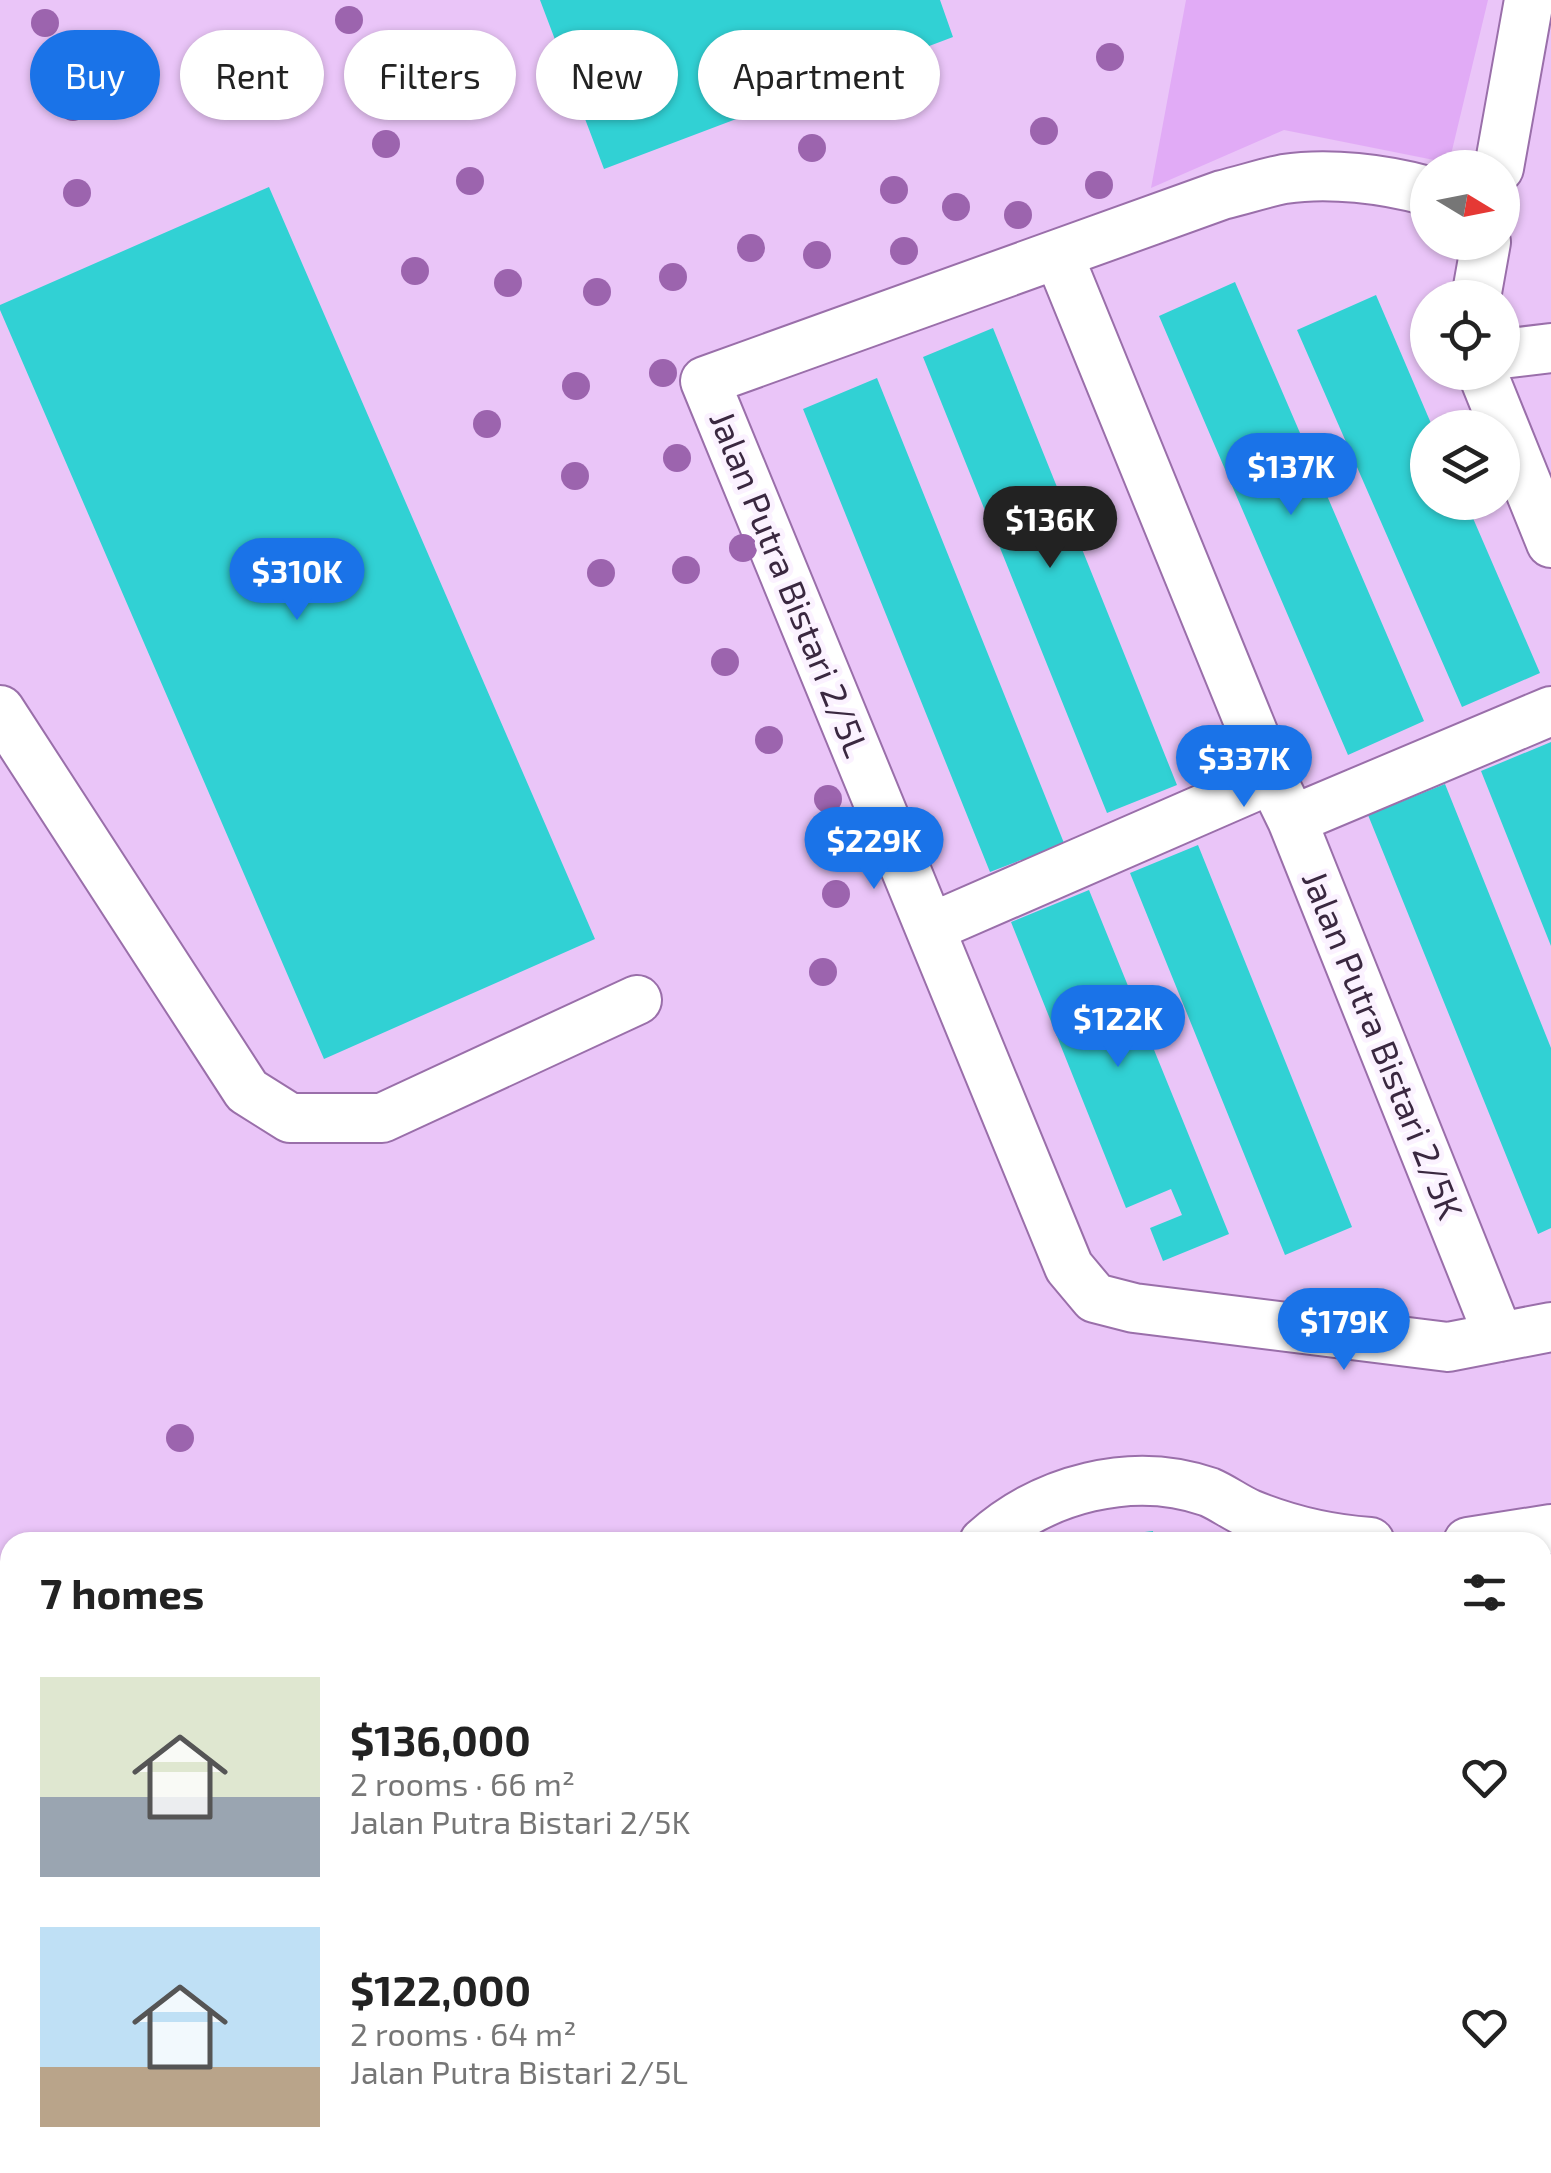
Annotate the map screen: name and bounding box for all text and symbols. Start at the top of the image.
chip: Buy [30,30,160,120]
chip: Rent [180,30,324,120]
chip: Filters [344,30,516,120]
chip: New [536,30,678,120]
chip: Apartment [698,30,940,120]
north arrow [1410,150,1520,260]
map controls [1410,150,1520,520]
button: locate [1410,280,1520,390]
street label: Jalan Putra Bistari 2/5L [702,404,880,762]
button: layers [1410,410,1520,520]
pin: $137K [1221,433,1361,518]
text: $137K [1247,446,1335,484]
pin: $136K [980,486,1120,571]
text: $136K [1005,499,1095,537]
pin: $310K [227,538,367,623]
text: $310K [251,551,343,589]
pin: $337K [1174,725,1314,810]
text: $337K [1198,738,1290,776]
pin: $229K [804,807,944,892]
text: $229K [827,820,921,858]
street label: Jalan Putra Bistari 2/5K [1295,864,1473,1225]
pin: $122K [1048,985,1188,1070]
text: $122K [1073,998,1163,1036]
pin: $179K [1274,1288,1414,1373]
text: $179K [1300,1301,1388,1339]
icon: filters [1457,1565,1512,1620]
text: 7 homes [40,1567,204,1617]
text: $136,000 [350,1714,531,1764]
icon: home [120,1717,240,1837]
icon: heart [1457,1750,1512,1805]
text: 2 rooms · 66 m² [350,1764,575,1802]
text: Jalan Putra Bistari 2/5K [350,1802,690,1840]
text: $122,000 [350,1964,531,2014]
icon: home [120,1967,240,2087]
icon: heart [1457,2000,1512,2055]
text: 2 rooms · 64 m² [350,2014,576,2052]
text: Jalan Putra Bistari 2/5L [350,2052,688,2090]

